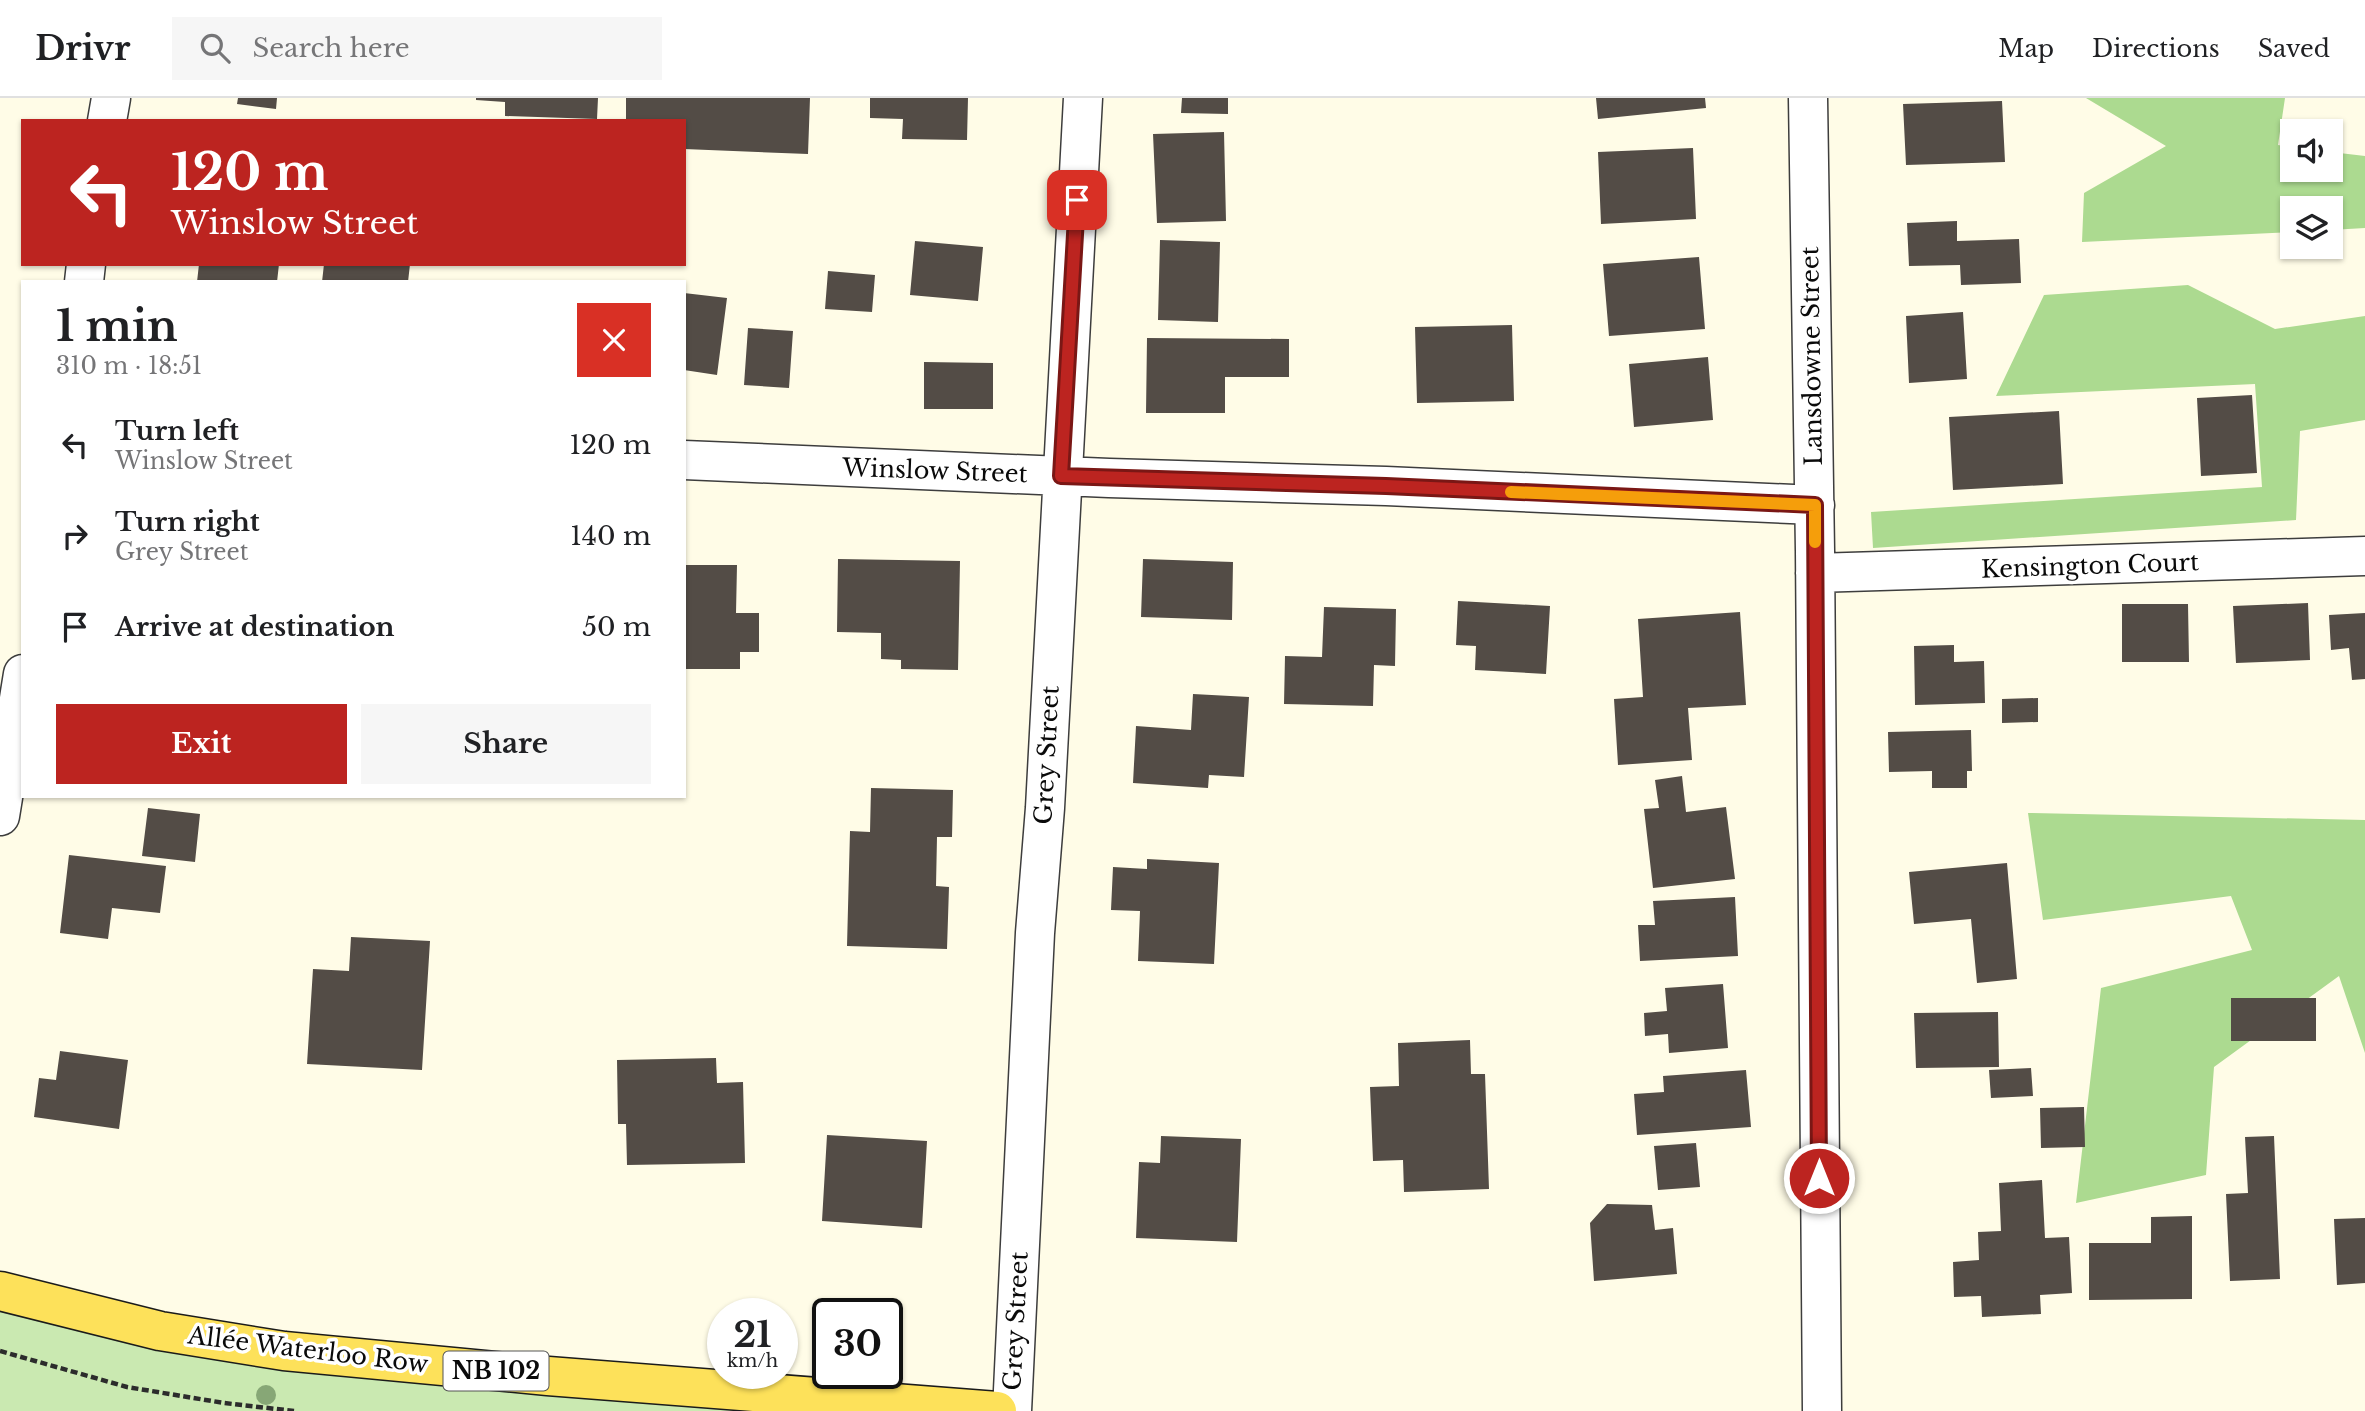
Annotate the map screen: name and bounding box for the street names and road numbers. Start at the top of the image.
street label: Lansdowne Street [1795,246,1828,466]
street label: Winslow Street [841,453,1028,488]
street label: Kensington Court [1980,547,2200,584]
street label: Grey Street [1028,685,1065,825]
street label: Grey Street [997,1251,1034,1391]
street label: Allée Waterloo Row [185,1320,430,1379]
road number: NB 102 [444,1352,548,1390]

